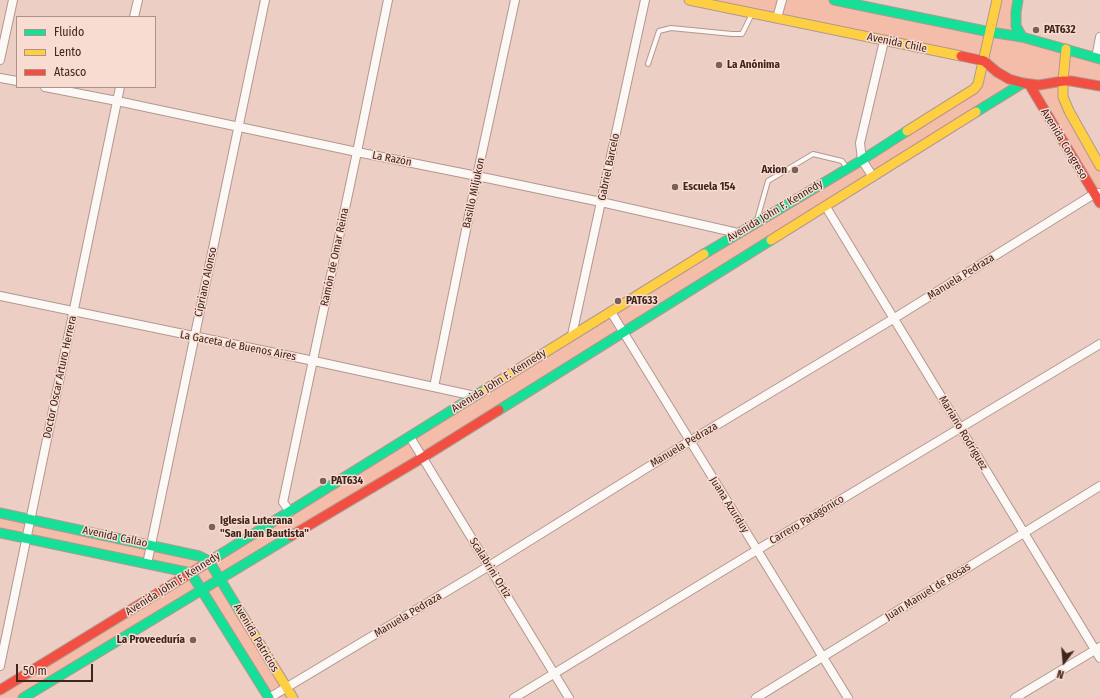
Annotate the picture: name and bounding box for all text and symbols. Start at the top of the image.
legend [16,16,156,88]
place label: PAT632 [1044,23,1076,37]
text: Fluido [54,25,84,39]
marker: PAT632 [1031,25,1041,35]
street label: Avenida Chile [866,30,928,56]
text: Lento [54,45,81,59]
place label: La Anónima [727,58,780,72]
marker: La Anónima [714,60,724,70]
text: Atasco [54,65,86,79]
street label: Avenida Congreso [1038,106,1090,182]
street label: Gabriel Barcelo [595,132,623,202]
street label: La Razón [371,149,413,169]
street label: Basillo Miljukon [460,157,488,229]
place label: Axion [761,163,787,177]
marker: Axion [790,165,800,175]
street label: Avenida John F. Kennedy [725,177,825,245]
place label: Escuela 154 [683,180,735,194]
marker: Escuela 154 [670,182,680,192]
street label: Ramón de Omar Reina [318,207,352,307]
street label: Cipriano Alonso [192,246,220,318]
street label: Manuela Pedraza [925,251,997,303]
place label: PAT633 [626,294,658,308]
marker: PAT633 [613,296,623,306]
street label: Doctor Oscar Arturo Herrera [41,314,79,440]
street label: La Gaceta de Buenos Aires [179,328,297,364]
street label: Avenida John F. Kennedy [449,346,549,416]
street label: Mariano Rodríguez [936,394,990,472]
street label: Manuela Pedraza [648,420,720,470]
place label: PAT634 [331,474,363,488]
street label: Juana Azurduy [706,474,752,536]
marker: PAT634 [318,476,328,486]
street label: Carrero Patagónico [767,493,847,547]
place label: Iglesia Luterana "San Juan Bautista" [220,514,309,540]
marker: Iglesia Luterana "San Juan Bautista" [207,522,217,532]
street label: Avenida Callao [81,524,149,550]
street label: Scalabrini Ortiz [466,535,514,601]
street label: Avenida John F. Kennedy [123,549,223,619]
street label: Juan Manuel de Rosas [883,560,973,624]
street label: Manuela Pedraza [372,590,444,640]
street label: Avenida Patricios [230,601,282,675]
place label: La Proveeduría [117,633,185,647]
marker: La Proveeduría [188,635,198,645]
north arrow [1044,642,1084,682]
scale bar [18,656,95,682]
text: 50 m [23,664,47,678]
text: N [1056,667,1066,681]

